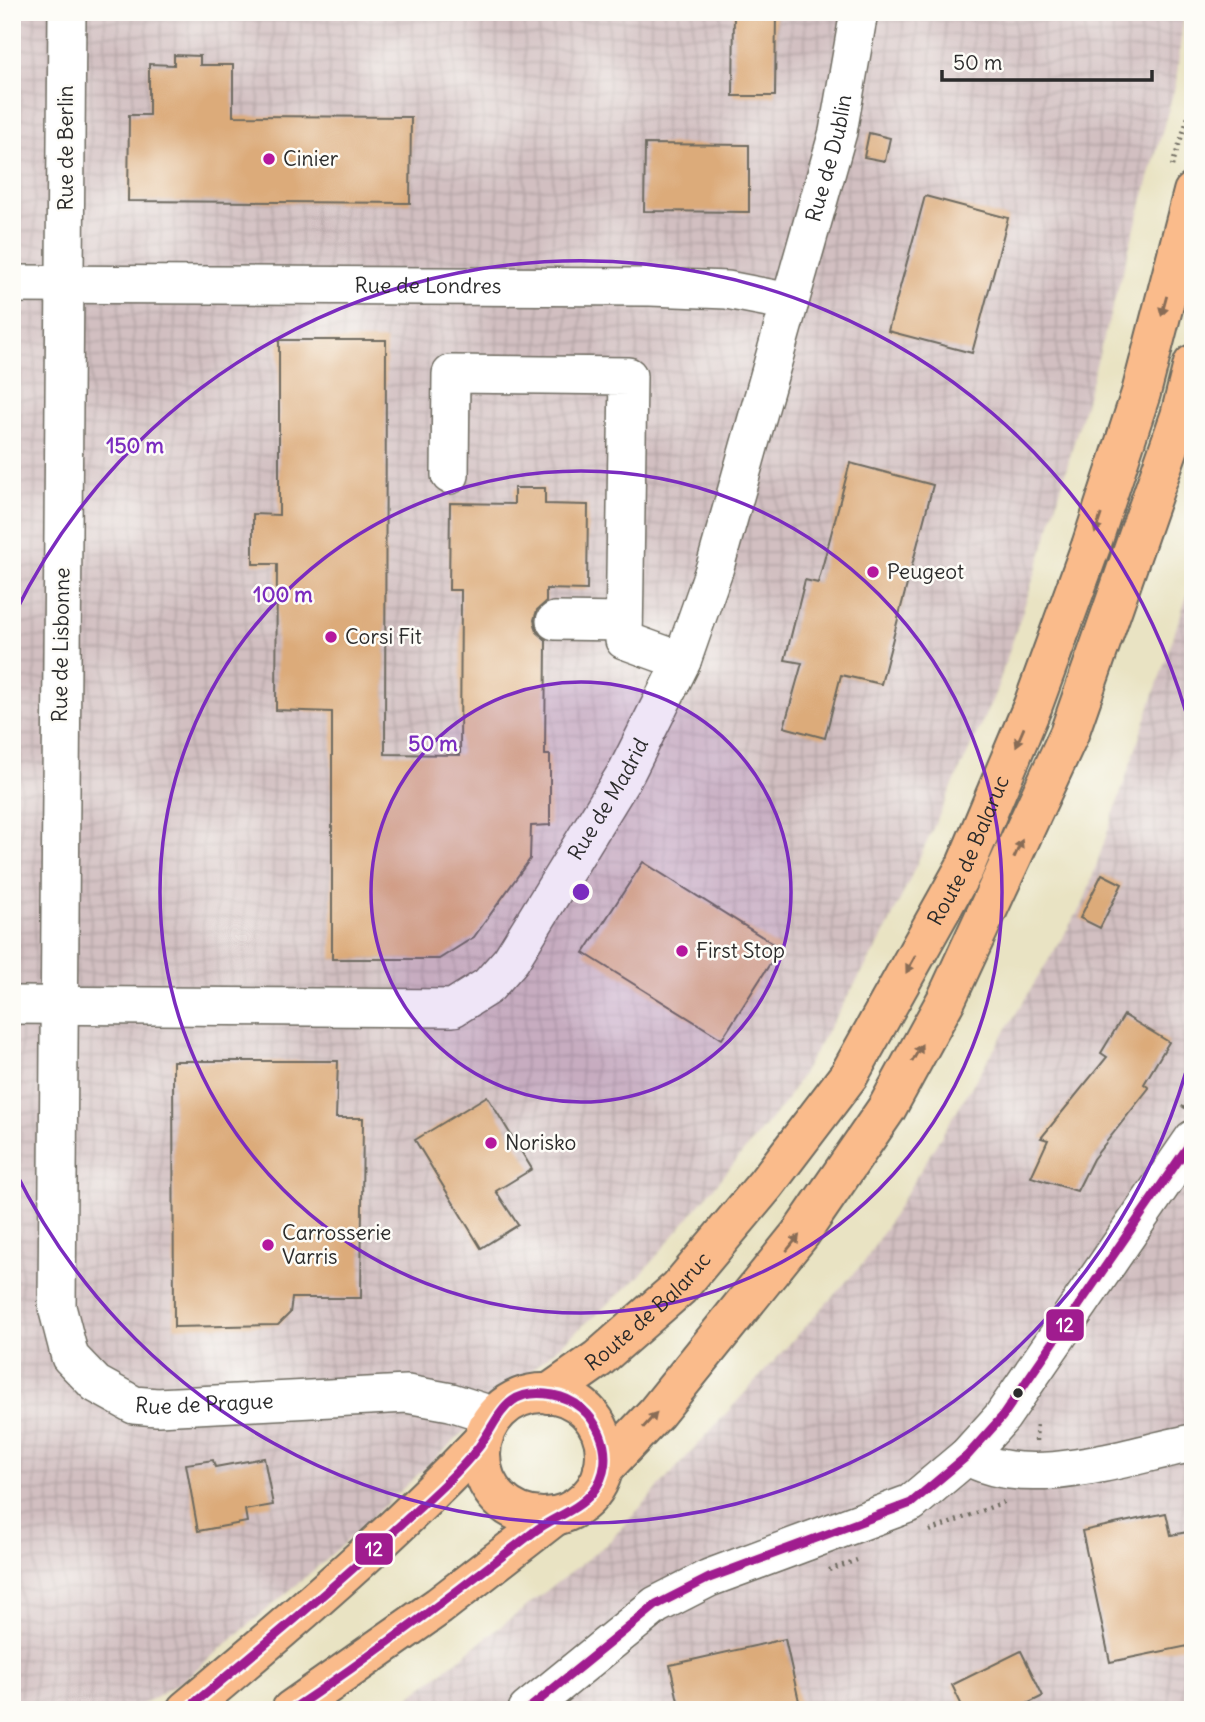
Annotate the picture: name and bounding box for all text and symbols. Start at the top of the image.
scale bar [942,38,1152,82]
text: 50 m [953,49,1002,76]
street label: Rue de Berlin [52,85,79,211]
street label: Rue de Dublin [799,92,857,225]
place label: Cinier [283,145,339,172]
marker: Cinier [261,151,277,167]
street label: Rue de Londres [355,272,501,299]
one-way arrow [1158,296,1168,317]
text: 150 m [106,432,164,459]
one-way arrow [1092,513,1103,534]
place label: Peugeot [887,558,964,585]
marker: Peugeot [865,564,881,580]
street label: Rue de Lisbonne [46,567,75,723]
text: 100 m [253,581,313,608]
place label: Corsi Fit [345,623,422,650]
marker: Corsi Fit [323,629,339,645]
one-way arrow [1014,727,1025,748]
text: 50 m [408,730,458,757]
street label: Rue de Madrid [562,734,654,865]
street label: Route de Balaruc [921,771,1015,930]
one-way arrow [1012,839,1024,859]
centre of rings [569,880,593,904]
place label: First Stop [696,937,785,964]
marker: First Stop [674,943,690,959]
one-way arrow [905,954,917,974]
one-way arrow [911,1043,923,1062]
place label: Norisko [505,1129,576,1156]
marker: Norisko [483,1135,499,1151]
place label: Carrosserie Varris [282,1219,391,1270]
one-way arrow [785,1234,800,1251]
marker: Carrosserie Varris [260,1237,276,1253]
street label: Route de Balaruc [580,1246,716,1377]
line badge: 12 [1045,1308,1085,1342]
text: 12 [1056,1313,1074,1337]
unlabelled marker [1011,1386,1025,1400]
street label: Rue de Prague [134,1387,274,1420]
one-way arrow [642,1411,658,1429]
line badge: 12 [354,1532,394,1566]
text: 12 [365,1537,383,1561]

